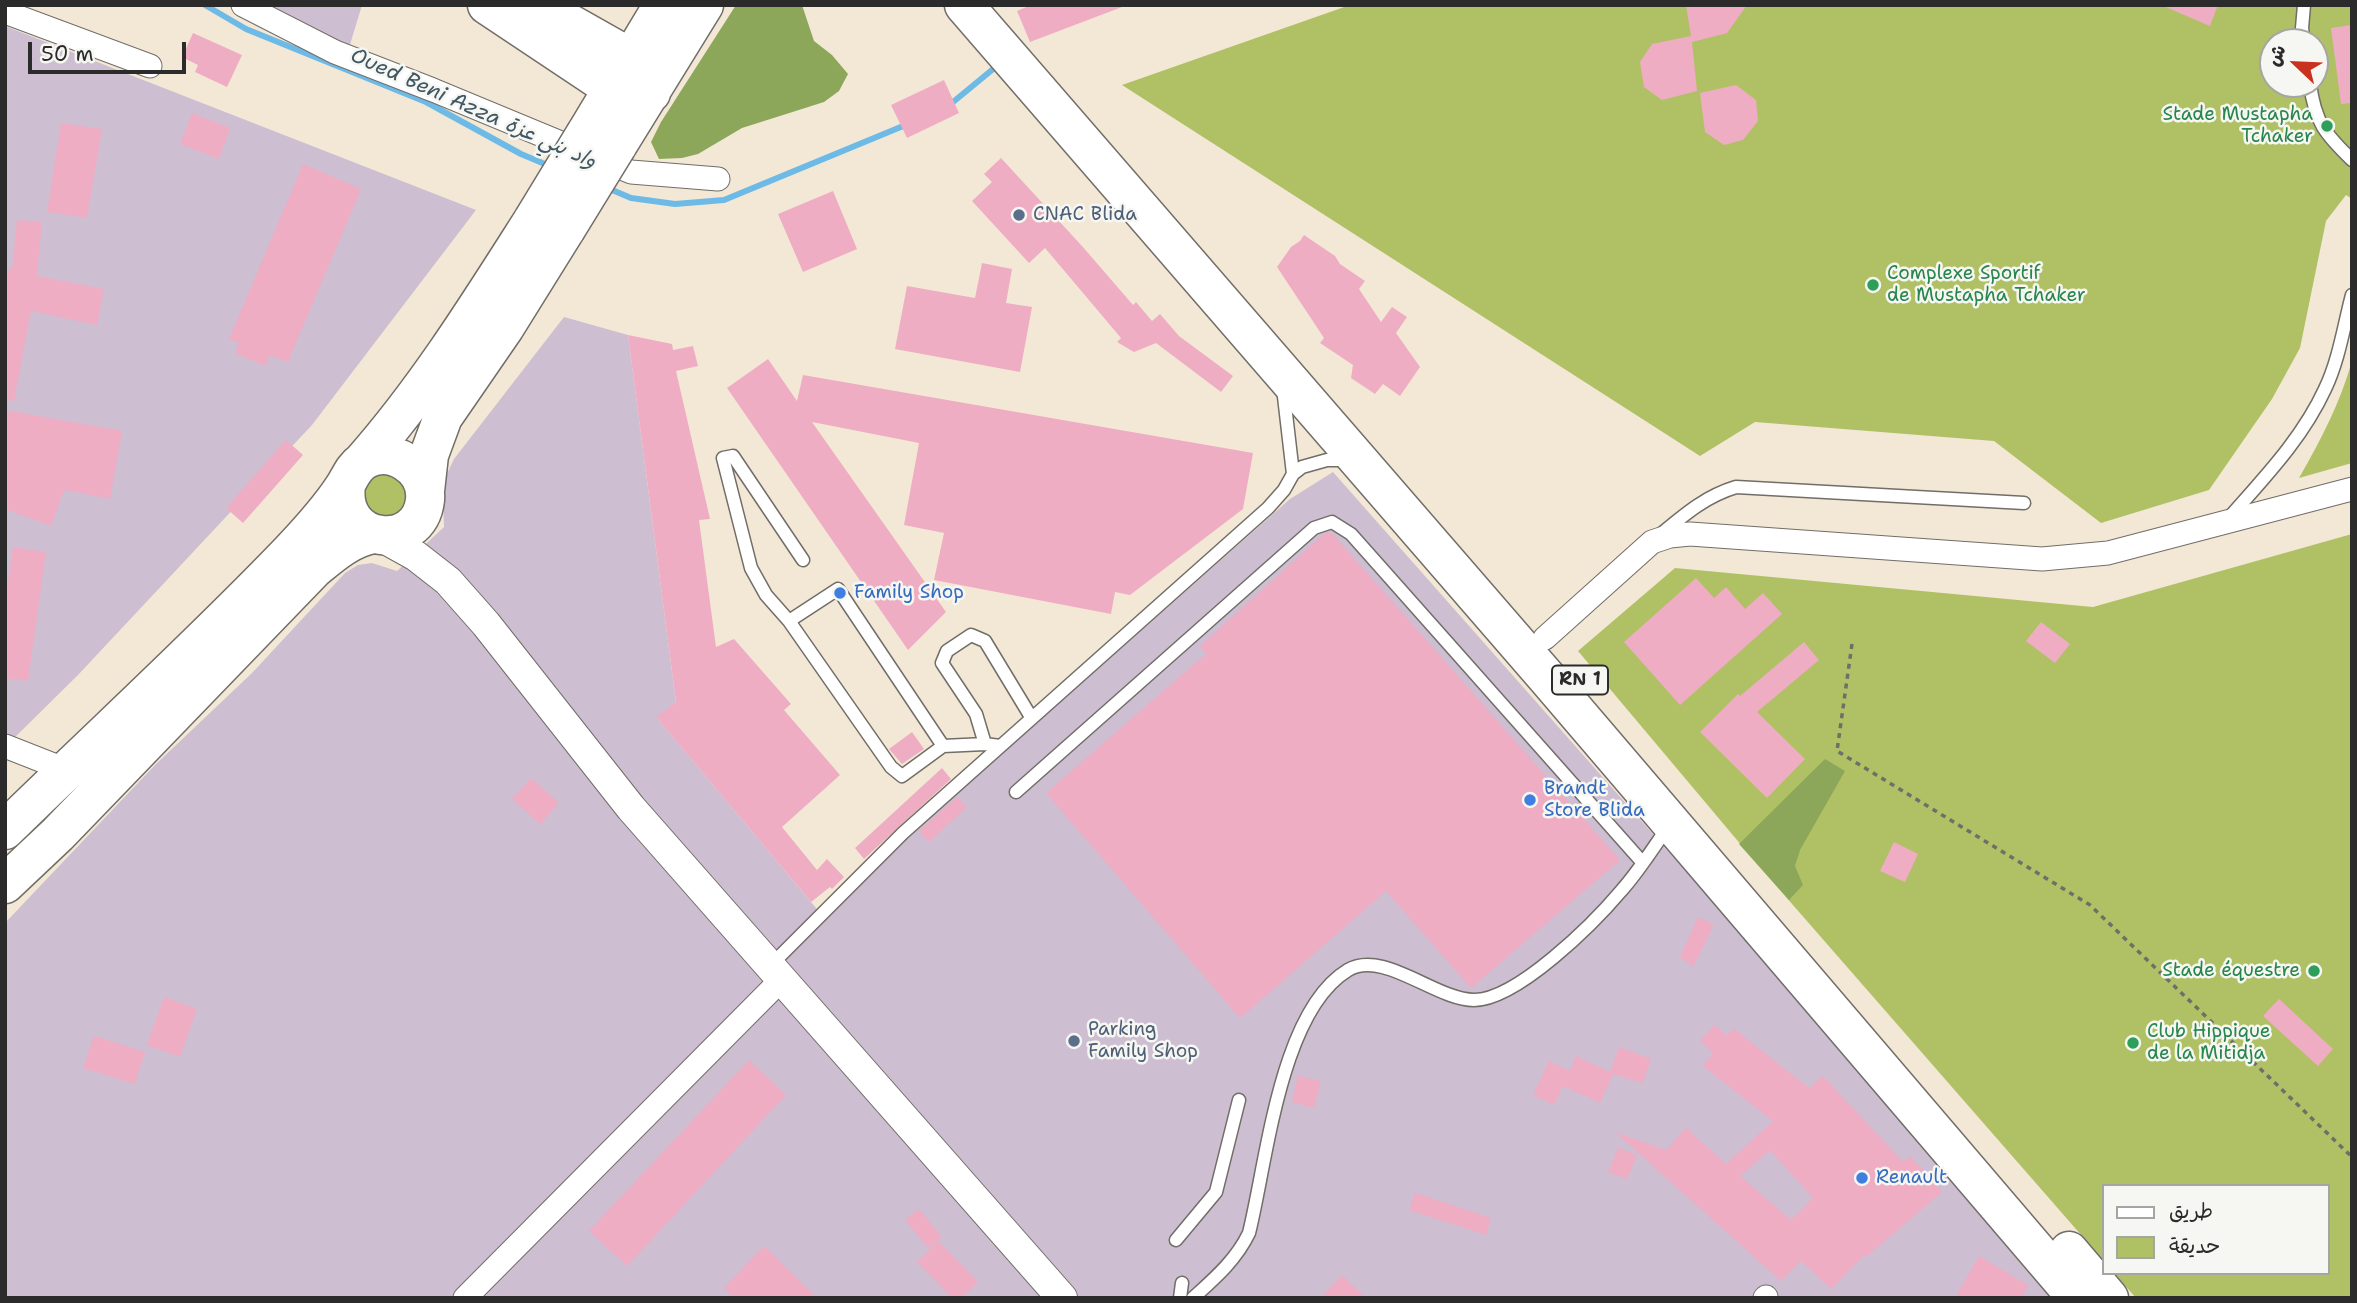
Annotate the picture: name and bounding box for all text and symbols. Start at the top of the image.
scale bar [32,28,189,72]
north arrow [2259,28,2329,98]
text: 50 m [41,40,94,68]
text: ش [2260,41,2292,70]
water label: Oued Beni Azza واد بني عزة [346,43,600,175]
place label: Stade Mustapha Tchaker [2162,104,2313,148]
marker: Stade Mustapha Tchaker [2319,118,2335,134]
place label: CNAC Blida [1033,204,1137,226]
marker: CNAC Blida [1011,207,1027,223]
place label: Complexe Sportif de Mustapha Tchaker [1887,263,2086,307]
marker: Complexe Sportif de Mustapha Tchaker [1865,277,1881,293]
place label: Family Shop [854,582,964,604]
marker: Family Shop [832,585,848,601]
road number: RN 1 [1552,666,1608,694]
place label: Brandt Store Blida [1544,778,1645,822]
marker: Brandt Store Blida [1522,792,1538,808]
place label: Stade équestre [2162,960,2300,982]
marker: Stade équestre [2306,963,2322,979]
place label: Parking Family Shop [1088,1019,1198,1063]
place label: Club Hippique de la Mitidja [2147,1021,2271,1065]
marker: Parking Family Shop [1066,1033,1082,1049]
marker: Club Hippique de la Mitidja [2125,1035,2141,1051]
place label: Renault [1876,1167,1947,1189]
marker: Renault [1854,1170,1870,1186]
legend [2102,1184,2329,1275]
text: طريق [2169,1197,2213,1225]
text: حديقة [2169,1232,2220,1260]

